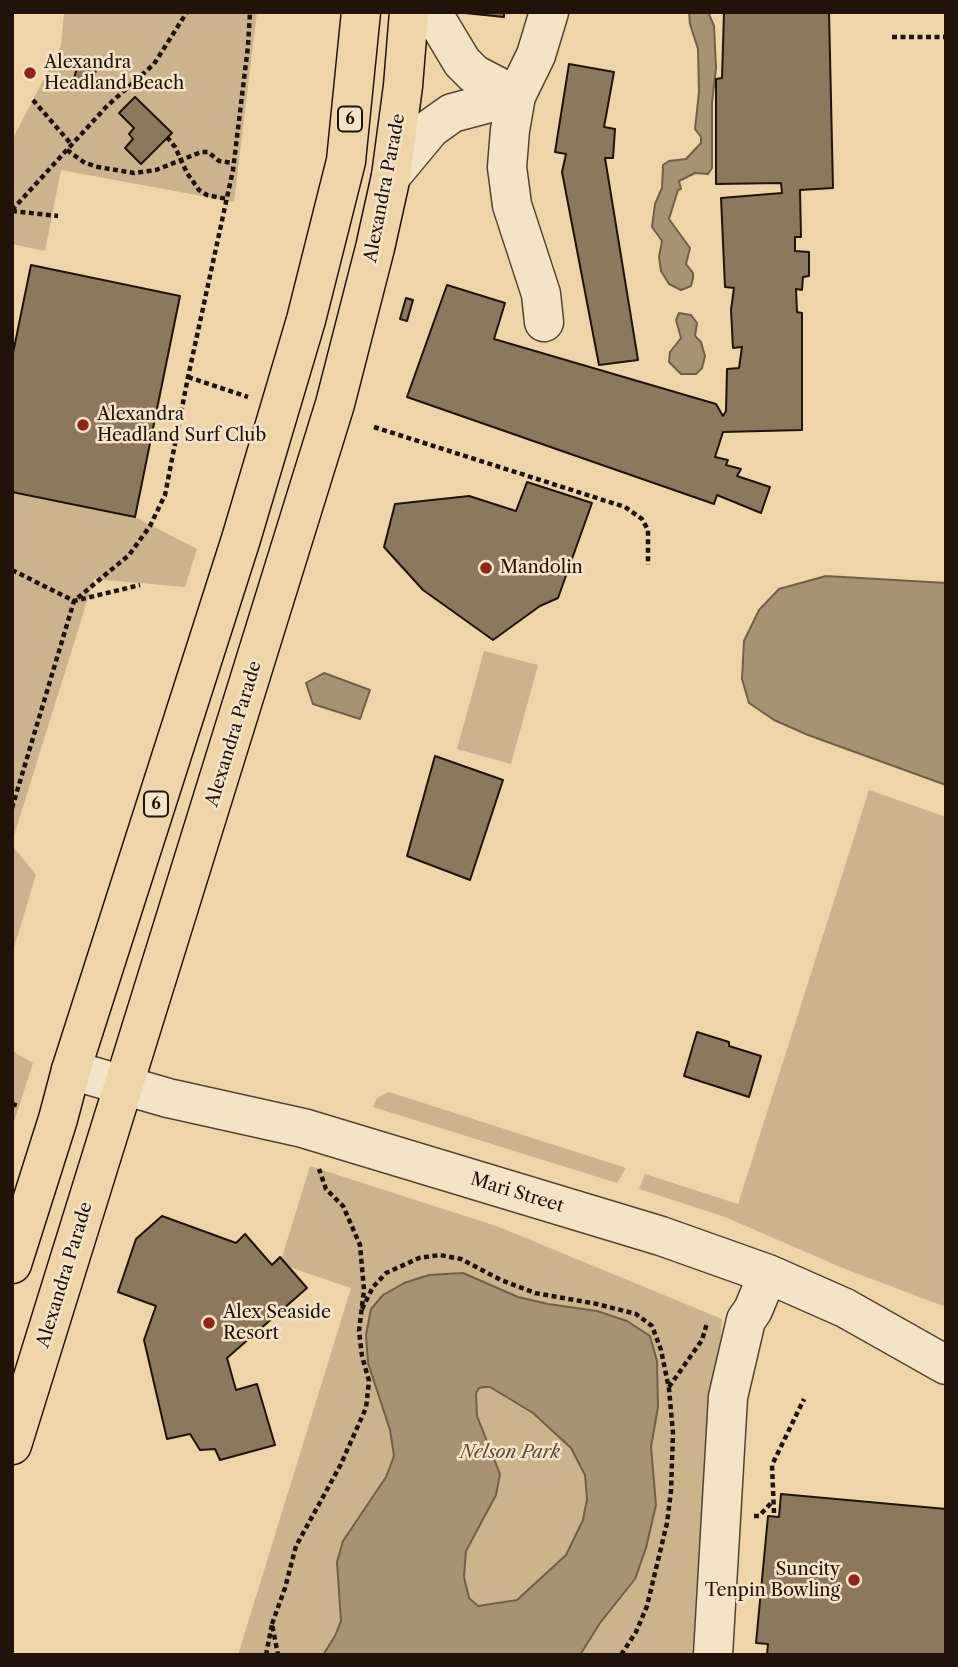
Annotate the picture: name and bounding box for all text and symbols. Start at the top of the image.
place label: Alexandra Headland Beach [44,52,184,94]
marker: Alexandra Headland Beach [22,65,38,81]
road number: 6 [338,106,362,132]
street label: Alexandra Parade [360,112,410,264]
place label: Alexandra Headland Surf Club [97,404,266,446]
marker: Alexandra Headland Surf Club [75,417,91,433]
place label: Mandolin [500,557,583,579]
marker: Mandolin [478,560,494,576]
street label: Alexandra Parade [202,659,266,809]
road number: 6 [144,792,168,817]
street label: Mari Street [468,1169,566,1217]
street label: Alexandra Parade [33,1200,97,1350]
place label: Alex Seaside Resort [223,1302,331,1344]
marker: Alex Seaside Resort [201,1315,217,1331]
park label: Nelson Park [460,1442,560,1464]
place label: Suncity Tenpin Bowling [705,1559,840,1602]
marker: Suncity Tenpin Bowling [846,1572,862,1588]

